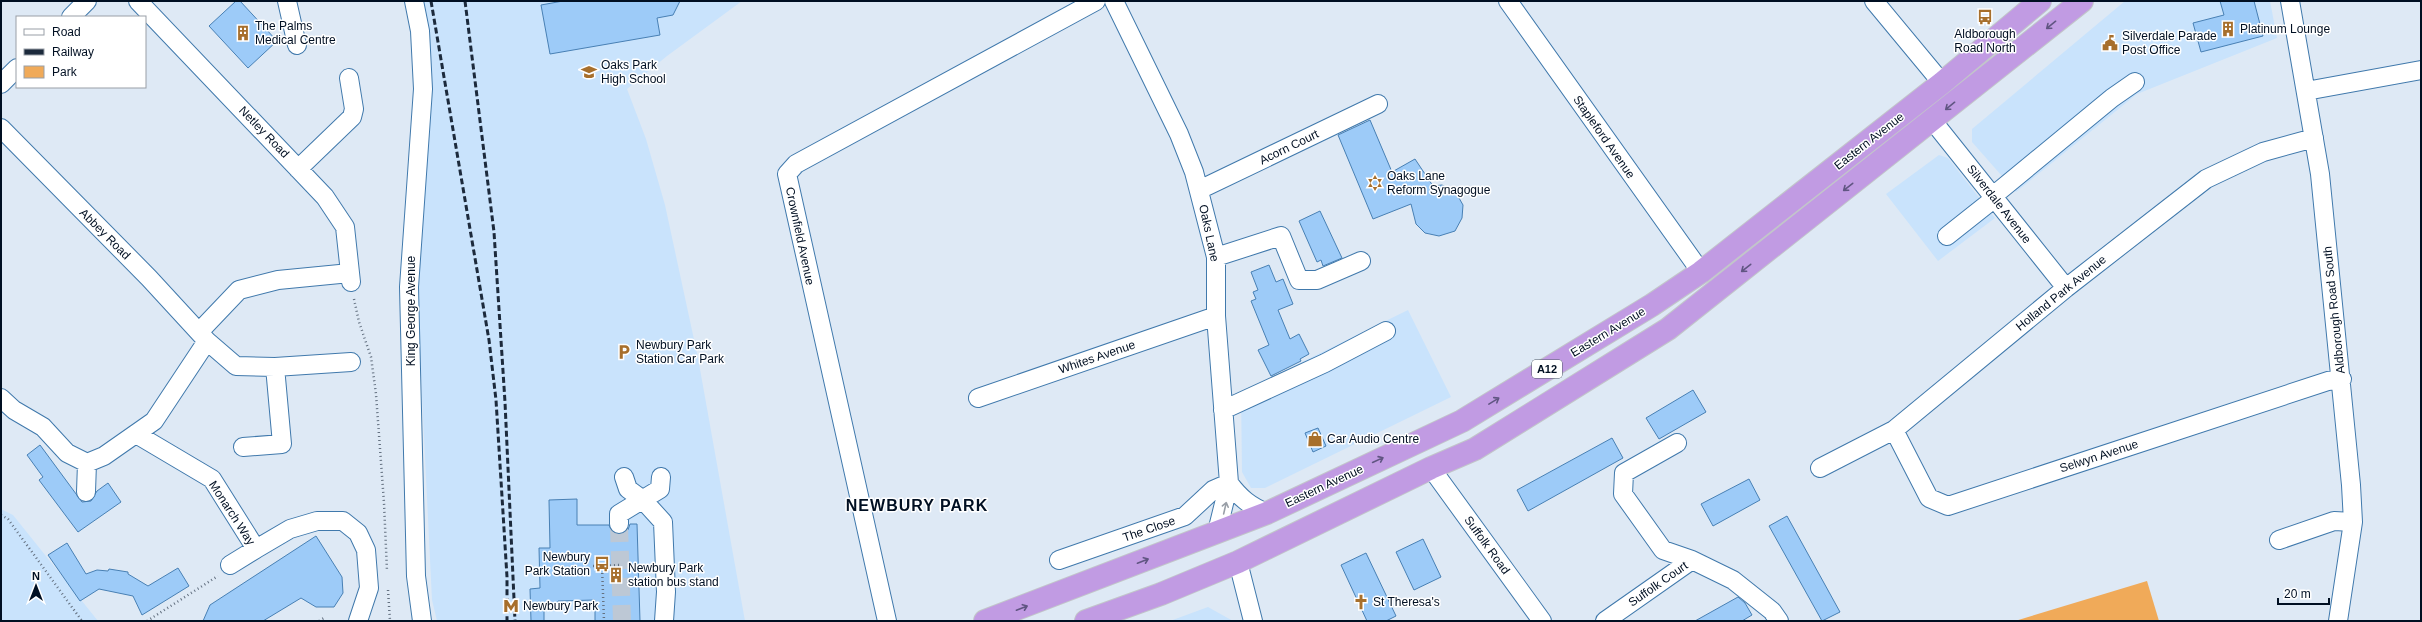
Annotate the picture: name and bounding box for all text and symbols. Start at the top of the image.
bus stop icon: Aldborough Road North [1976,8,1994,26]
legend [16,16,146,88]
place label: The Palms Medical Centre [255,19,336,47]
building icon: Platinum Lounge [2219,20,2237,38]
one-way arrow [2046,21,2057,30]
place label: Platinum Lounge [2240,22,2330,36]
building icon: The Palms Medical Centre [234,24,252,42]
text: Road [52,25,81,39]
place label: Aldborough Road North [1954,27,2016,55]
place label: Silverdale Parade Post Office [2122,29,2217,57]
public building icon: Silverdale Parade Post Office [2101,34,2119,52]
text: Railway [52,45,94,59]
place label: Oaks Park High School [601,58,666,86]
school or university icon: Oaks Park High School [580,63,598,81]
text: Park [52,65,78,79]
street label: Stapleford Avenue [1570,93,1638,181]
one-way arrow [1944,102,1955,111]
street label: Netley Road [236,103,292,161]
street label: Eastern Avenue [1831,109,1907,173]
street label: Acorn Court [1257,126,1321,167]
street label: Silverdale Avenue [1964,162,2034,246]
place label: Oaks Lane Reform Synagogue [1387,169,1491,197]
synagogue icon: Oaks Lane Reform Synagogue [1366,174,1384,192]
one-way arrow [1842,183,1853,191]
street label: Crownfield Avenue [783,186,817,287]
street label: Oaks Lane [1196,203,1222,263]
street label: Abbey Road [77,206,133,262]
street label: Aldborough Road South [2320,246,2348,374]
street label: Holland Park Avenue [2013,252,2109,334]
street label: King George Avenue [404,255,418,366]
one-way arrow [1740,263,1751,272]
street label: Eastern Avenue [1568,304,1648,360]
street label: Whites Avenue [1057,337,1137,377]
place label: Newbury Park Station Car Park [636,338,725,366]
parking icon: Newbury Park Station Car Park [615,343,633,361]
road number: A12 [1532,360,1562,378]
one-way arrow [1488,397,1500,405]
shop icon: Car Audio Centre [1306,430,1324,448]
place label: Car Audio Centre [1327,432,1419,446]
street label: Selwyn Avenue [2058,437,2140,475]
one-way arrow [1372,456,1384,463]
street label: Eastern Avenue [1283,462,1366,510]
street label: Monarch Way [206,478,258,548]
district label: NEWBURY PARK [846,497,988,514]
one-way arrow [1221,502,1229,515]
street label: The Close [1121,513,1177,545]
street label: Suffolk Road [1461,513,1513,577]
place label: Newbury Park Station [525,550,590,578]
bus stop icon: Newbury Park Station [593,555,611,573]
one-way arrow [1137,556,1149,564]
street label: Suffolk Court [1626,558,1691,610]
place label: Newbury Park station bus stand [628,561,719,589]
north arrow [16,566,56,606]
building icon: Newbury Park station bus stand [607,566,625,584]
text: N [32,570,40,582]
scale bar [2278,580,2329,606]
text: 20 m [2284,587,2311,601]
church icon: St Theresa's [1352,593,1370,611]
place label: St Theresa's [1373,595,1440,609]
metro station icon: Newbury Park [502,597,520,615]
place label: Newbury Park [523,599,599,613]
one-way arrow [1015,603,1027,611]

